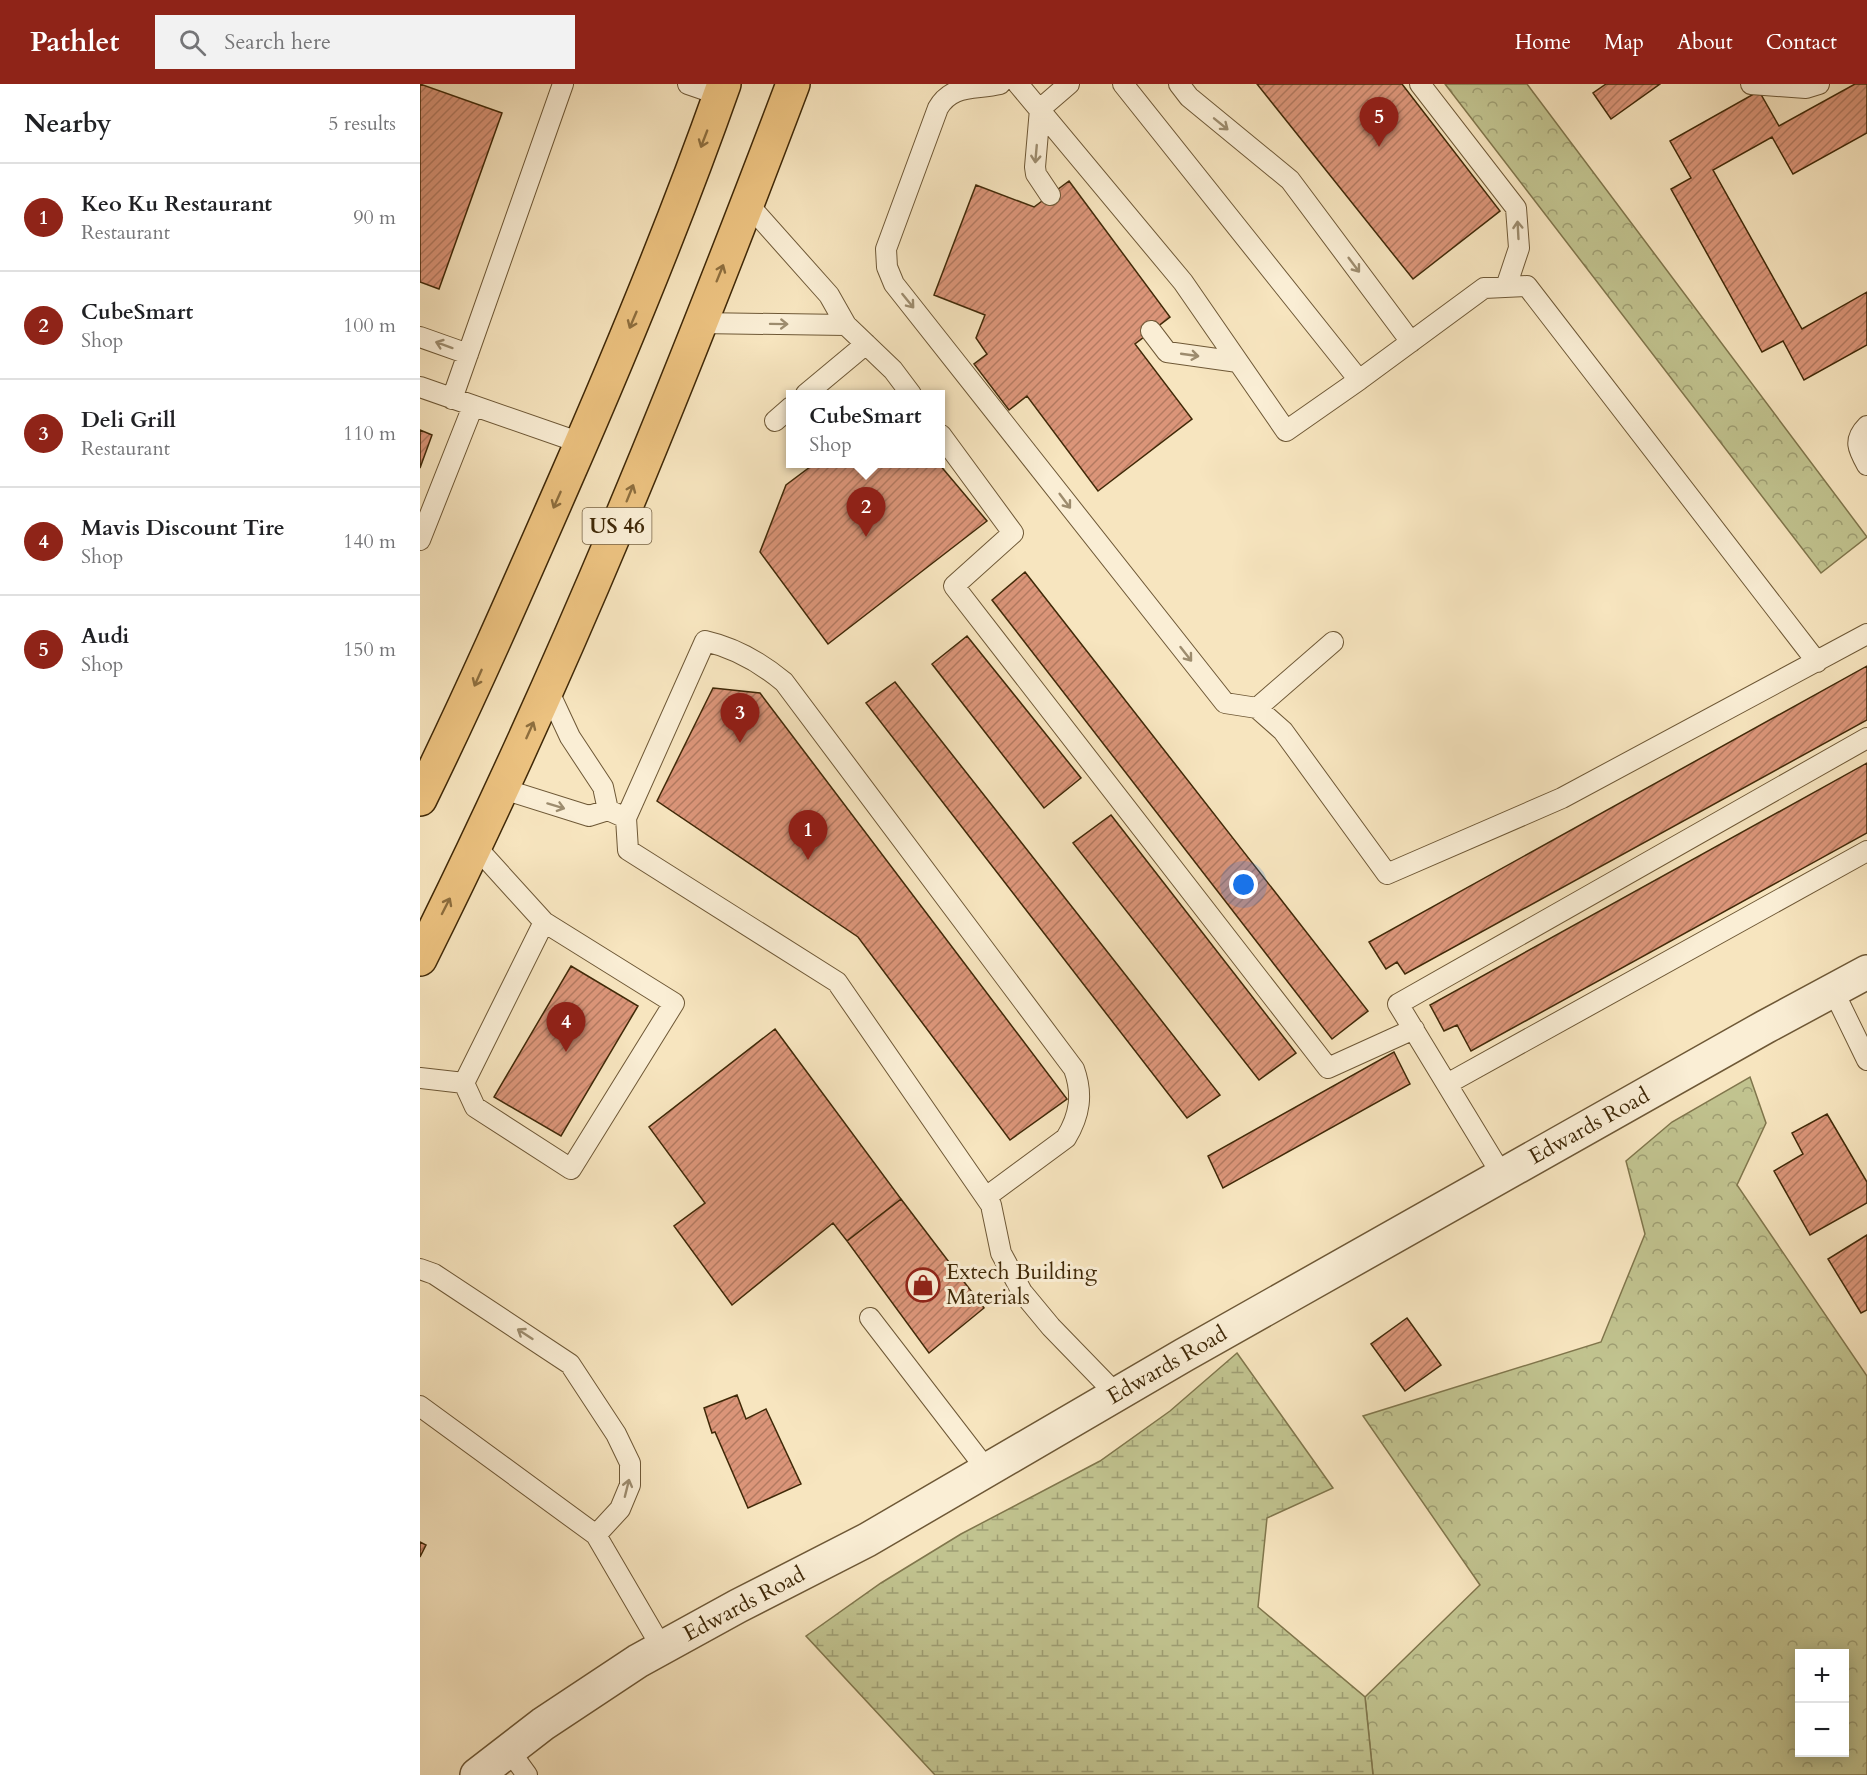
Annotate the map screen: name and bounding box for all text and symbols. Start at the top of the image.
search box [155,15,575,69]
text: Pathlet [30,23,119,61]
icon: search [176,26,209,59]
text: Search here [224,27,331,57]
text: Home [1515,28,1571,57]
text: Map [1604,28,1644,57]
text: About [1677,28,1733,57]
text: Contact [1766,28,1837,57]
pin: 5 [1360,98,1398,147]
text: Nearby [24,106,112,141]
text: 5 results [328,110,396,137]
one-way arrow [1213,117,1229,130]
one-way arrow [697,129,708,148]
one-way arrow [1030,144,1041,164]
text: Keo Ku Restaurant [81,189,272,219]
text: 1 [38,204,49,231]
text: 90 m [353,204,396,231]
text: Restaurant [81,219,170,246]
one-way arrow [1512,221,1523,241]
one-way arrow [1347,257,1360,273]
one-way arrow [715,264,726,283]
one-way arrow [901,293,915,308]
text: CubeSmart [81,297,193,327]
one-way arrow [627,311,638,329]
text: 2 [38,312,49,339]
text: 100 m [343,312,396,339]
one-way arrow [768,318,788,330]
text: Shop [81,327,123,354]
one-way arrow [435,339,454,350]
one-way arrow [1179,350,1199,361]
popup [786,390,945,468]
text: CubeSmart [809,401,922,431]
text: Deli Grill [81,405,176,435]
text: 3 [38,420,49,447]
text: 110 m [343,420,396,447]
text: Shop [809,431,852,458]
text: Restaurant [81,435,170,462]
one-way arrow [625,484,636,502]
pin: 2 [846,488,886,537]
one-way arrow [551,490,562,509]
one-way arrow [1059,493,1072,509]
road number: US 46 [582,508,652,544]
text: Mavis Discount Tire [81,513,285,543]
text: 4 [38,528,49,555]
text: 140 m [343,528,396,555]
text: Shop [81,543,123,570]
text: Audi [81,621,129,651]
text: 5 [38,636,49,663]
text: 150 m [343,636,396,663]
one-way arrow [1180,646,1193,662]
text: Shop [81,651,123,678]
one-way arrow [472,669,483,687]
pin: 3 [720,694,760,743]
one-way arrow [524,722,536,740]
one-way arrow [546,801,565,812]
pin: 1 [788,810,828,860]
your location [1229,870,1258,899]
one-way arrow [441,898,453,916]
pin: 4 [546,1002,586,1052]
street label: Edwards Road [1523,1080,1655,1172]
place label: Extech Building Materials [946,1257,1098,1312]
shop icon: Extech Building Materials [905,1267,941,1303]
street label: Edwards Road [1102,1318,1233,1411]
one-way arrow [518,1328,534,1340]
one-way arrow [622,1479,634,1498]
street label: Edwards Road [678,1559,810,1649]
map controls [1795,1649,1849,1757]
button: + [1795,1649,1849,1703]
button: − [1795,1703,1849,1757]

